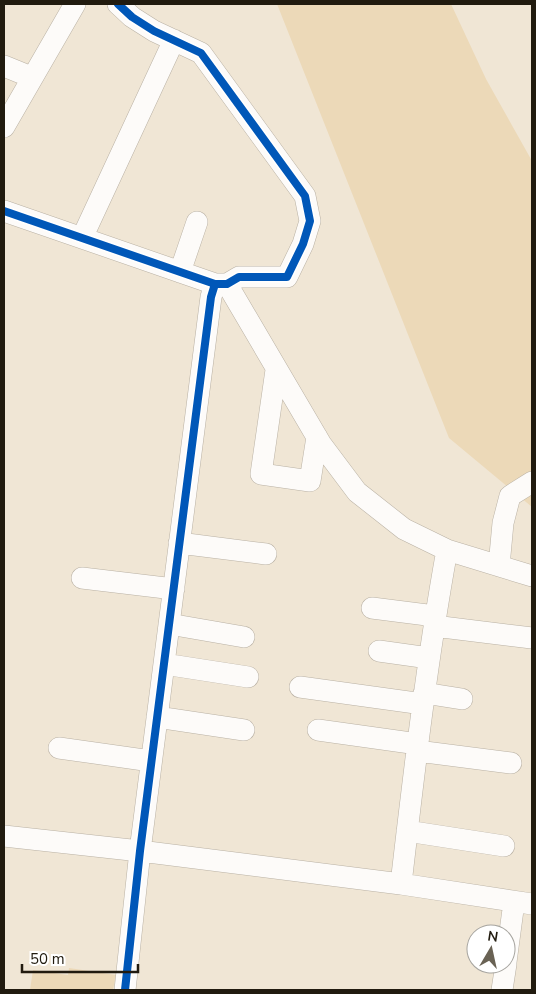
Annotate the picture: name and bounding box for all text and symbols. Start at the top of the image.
north arrow [466,924,516,974]
text: N [486,926,500,947]
scale bar [22,942,139,974]
text: 50 m [30,949,65,969]

